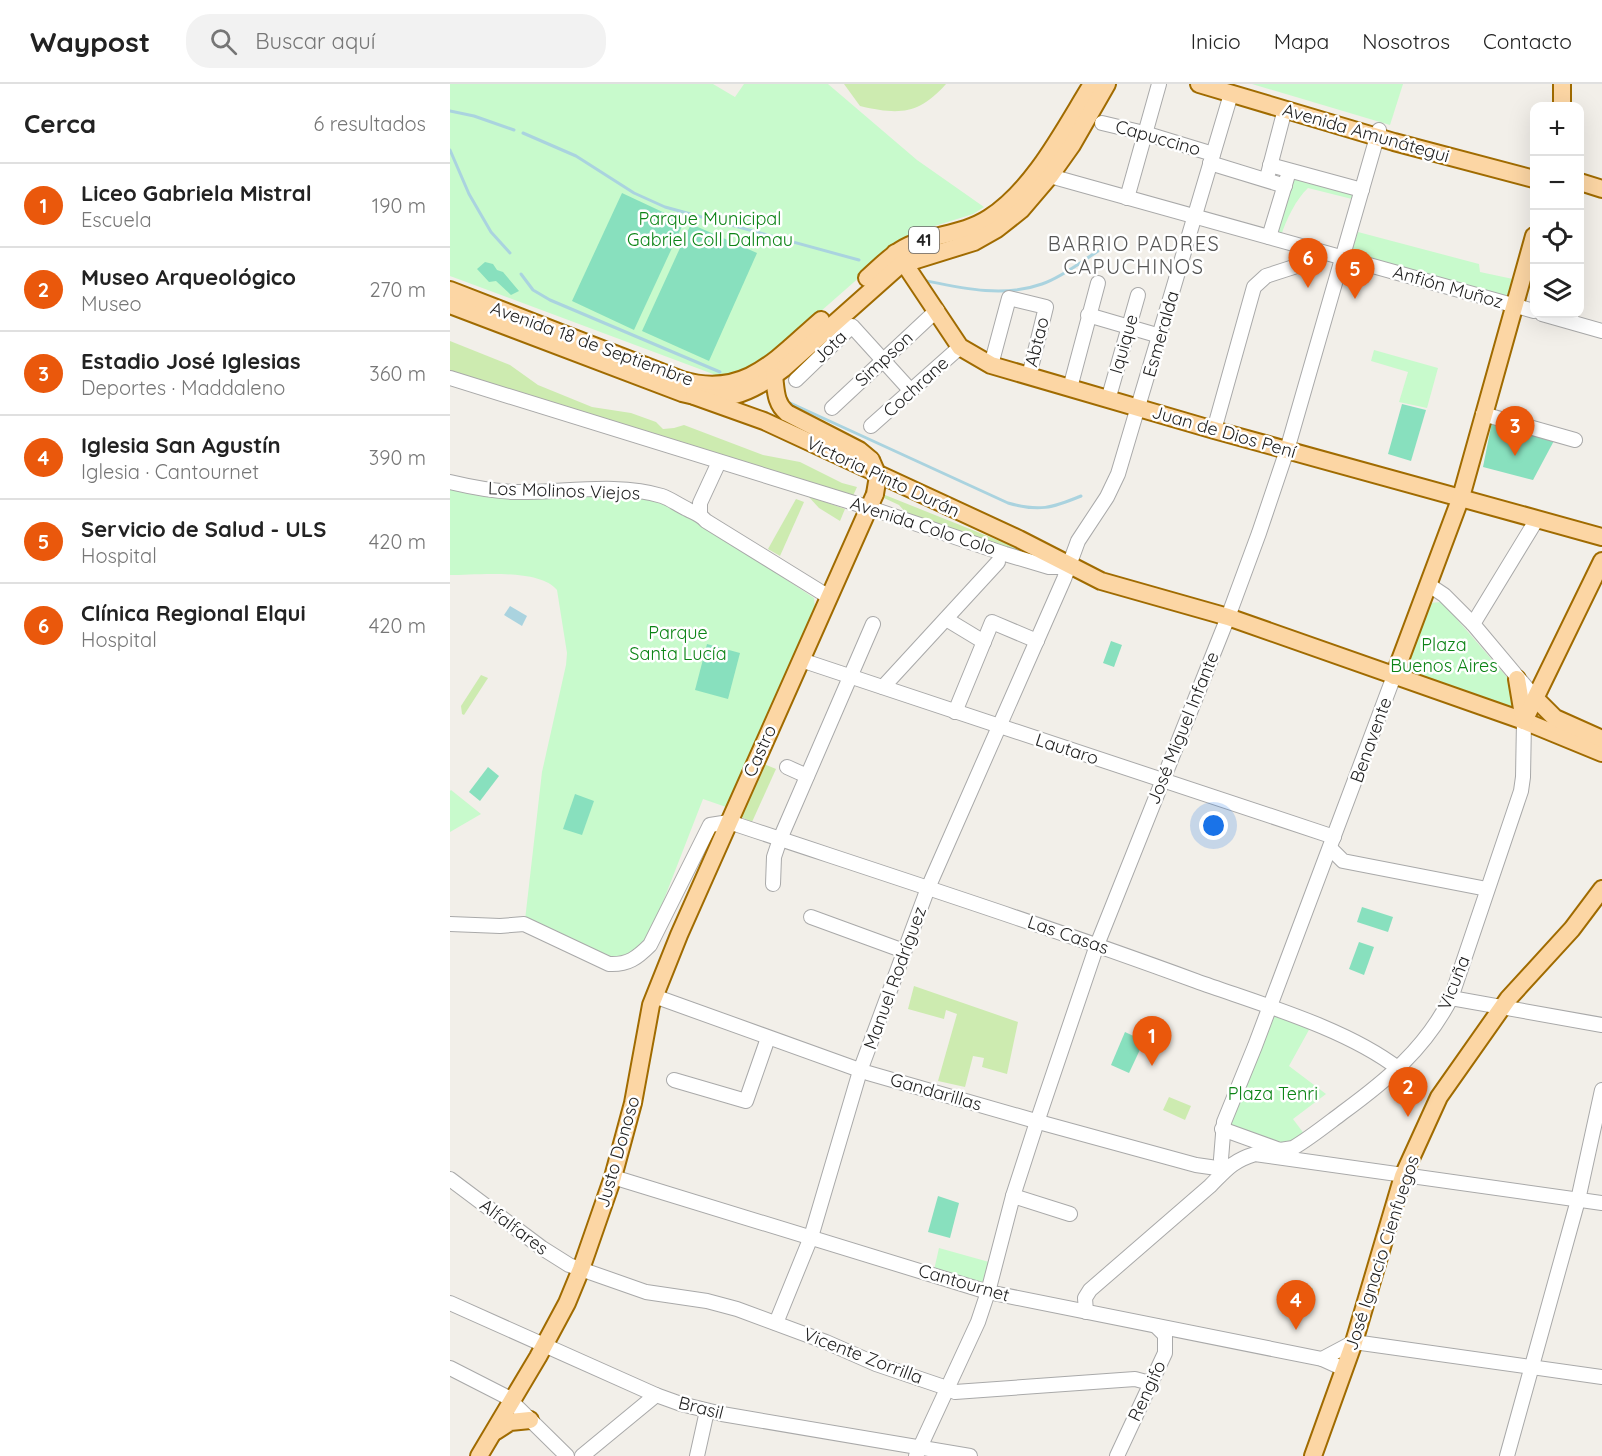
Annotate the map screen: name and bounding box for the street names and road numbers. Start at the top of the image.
street label: Avenida Amunátegui [1280,98,1452,167]
street label: Capuccino [1113,114,1203,161]
road number: 41 [909,227,939,253]
street label: Anfión Muñoz [1390,260,1506,313]
street label: Esmeralda [1137,288,1184,380]
street label: Avenida 18 de Septiembre [488,296,697,391]
street label: Iquique [1104,311,1143,376]
street label: Abtao [1019,315,1054,369]
street label: Jota [808,325,851,368]
street label: Simpson [850,326,917,391]
street label: Cochrane [878,351,953,422]
street label: Juan de Dios Pení [1149,400,1299,463]
street label: Victoria Pinto Durán [803,431,964,522]
street label: Los Molinos Viejos [487,476,641,505]
street label: Avenida Colo Colo [848,491,999,560]
street label: José Miguel Infante [1141,648,1224,808]
street label: Benavente [1344,694,1397,786]
street label: Castro [738,721,781,780]
street label: Lautaro [1033,728,1102,769]
street label: Manuel Rodríguez [858,903,931,1052]
street label: Las Casas [1025,910,1112,959]
street label: Vicuña [1432,952,1475,1013]
street label: Gandarillas [888,1067,985,1116]
street label: Justo Donoso [591,1093,644,1210]
street label: José Ignacio Cienfuegos [1339,1152,1424,1353]
street label: Alfalfares [475,1193,553,1260]
street label: Cantournet [916,1259,1012,1307]
street label: Vicente Zorrilla [800,1322,926,1389]
street label: Rengifo [1123,1357,1171,1425]
street label: Brasil [676,1391,726,1424]

